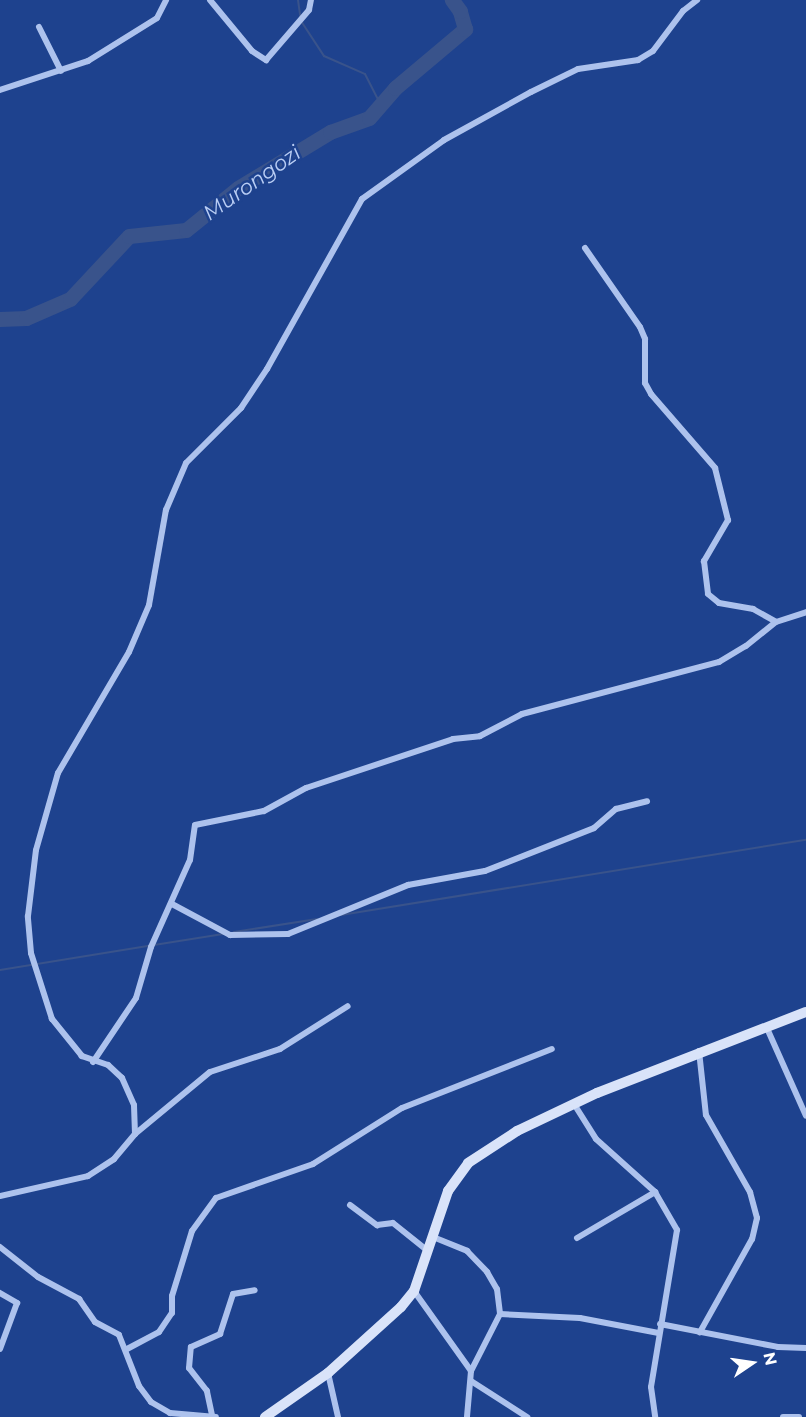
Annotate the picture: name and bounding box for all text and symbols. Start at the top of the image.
water label: Murongozi [198,140,306,226]
north arrow [722,1333,782,1393]
text: N [759,1350,781,1367]

